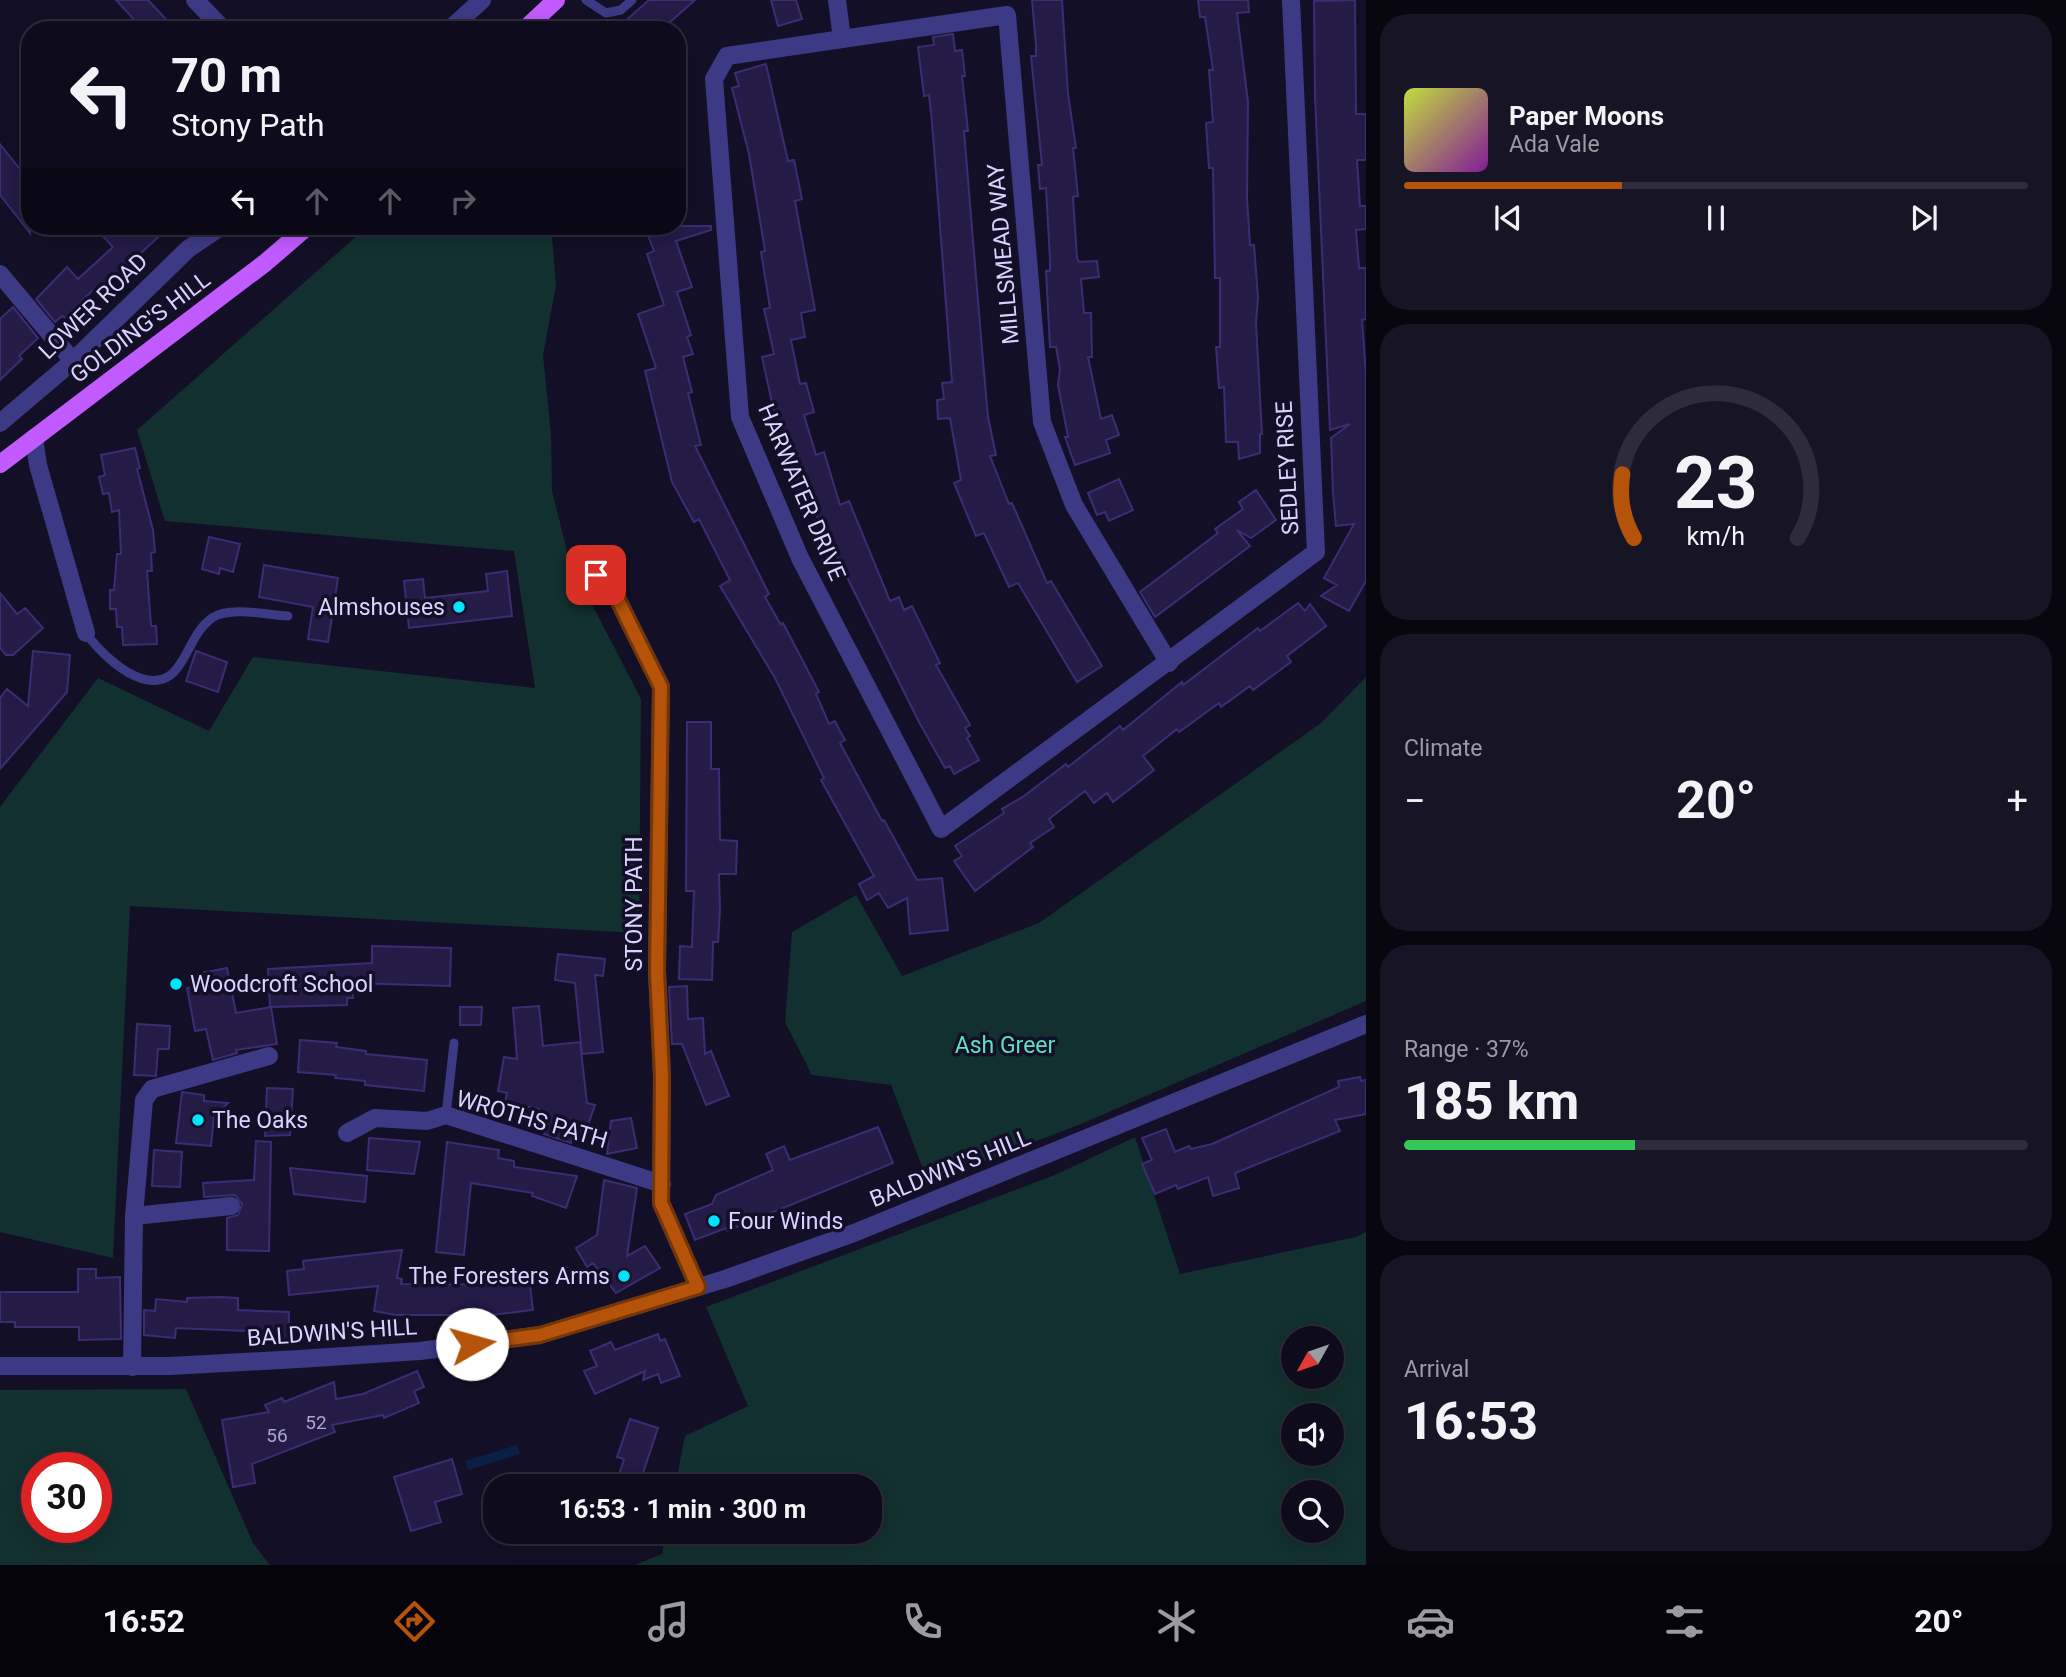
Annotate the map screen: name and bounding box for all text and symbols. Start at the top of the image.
text: 70 m [171,47,282,104]
icon: left [56,49,147,140]
text: Paper Moons [1509,101,1664,131]
text: Stony Path [171,106,325,144]
text: Ada Vale [1509,131,1600,158]
street label: MILLSMEAD WAY [982,162,1025,345]
icon: left [225,182,263,220]
icon: ahead [298,182,336,220]
icon: ahead [371,182,409,220]
icon: right [444,182,482,220]
icon: previous [1489,199,1527,237]
icon: pause [1697,199,1735,237]
icon: next [1905,199,1943,237]
street label: LOWER ROAD [33,248,153,365]
street label: GOLDING'S HILL [65,266,216,389]
street label: HARWATER DRIVE [752,400,851,585]
street label: SEDLEY RISE [1271,400,1304,536]
text: 23 [1674,441,1758,527]
text: km/h [1687,522,1745,551]
pin [566,545,626,605]
icon: arrive [577,556,615,594]
place label: Almshouses [318,594,445,621]
marker: Almshouses [451,599,467,615]
text: Climate [1404,735,1483,762]
text: 20° [1676,770,1756,831]
text: − [1404,779,1426,823]
text: + [2006,779,2028,823]
street label: STONY PATH [621,836,648,972]
place label: Woodcroft School [190,971,373,998]
marker: Woodcroft School [168,976,184,992]
park label: Ash Greer [955,1032,1056,1059]
text: Range · 37% [1404,1036,1529,1063]
text: 185 km [1404,1071,1579,1132]
street label: WROTHS PATH [453,1085,611,1154]
place label: The Oaks [212,1107,308,1134]
marker: The Oaks [190,1112,206,1128]
street label: BALDWIN'S HILL [866,1124,1034,1213]
place label: Four Winds [728,1208,843,1235]
marker: Four Winds [706,1213,722,1229]
place label: The Foresters Arms [409,1263,610,1290]
marker: The Foresters Arms [616,1268,632,1284]
position arrow [435,1307,509,1381]
street label: BALDWIN'S HILL [246,1313,418,1352]
north arrow [1281,1326,1344,1390]
map controls [1281,1326,1344,1543]
text: Arrival [1404,1356,1469,1383]
text: 16:53 [1404,1391,1538,1452]
button: sound [1281,1403,1344,1466]
house number: 52 [305,1411,327,1434]
house number: 56 [266,1424,288,1447]
speed limit sign: 30 [21,1452,112,1543]
button: search [1281,1480,1344,1543]
text: 16:53 · 1 min · 300 m [559,1494,806,1524]
icon: directions [390,1597,439,1646]
icon: music [644,1597,693,1646]
icon: phone [898,1597,947,1646]
icon: climate [1152,1597,1201,1646]
icon: car [1406,1597,1455,1646]
icon: filters [1660,1597,1709,1646]
text: 16:52 [103,1602,185,1640]
text: 20° [1914,1602,1963,1640]

